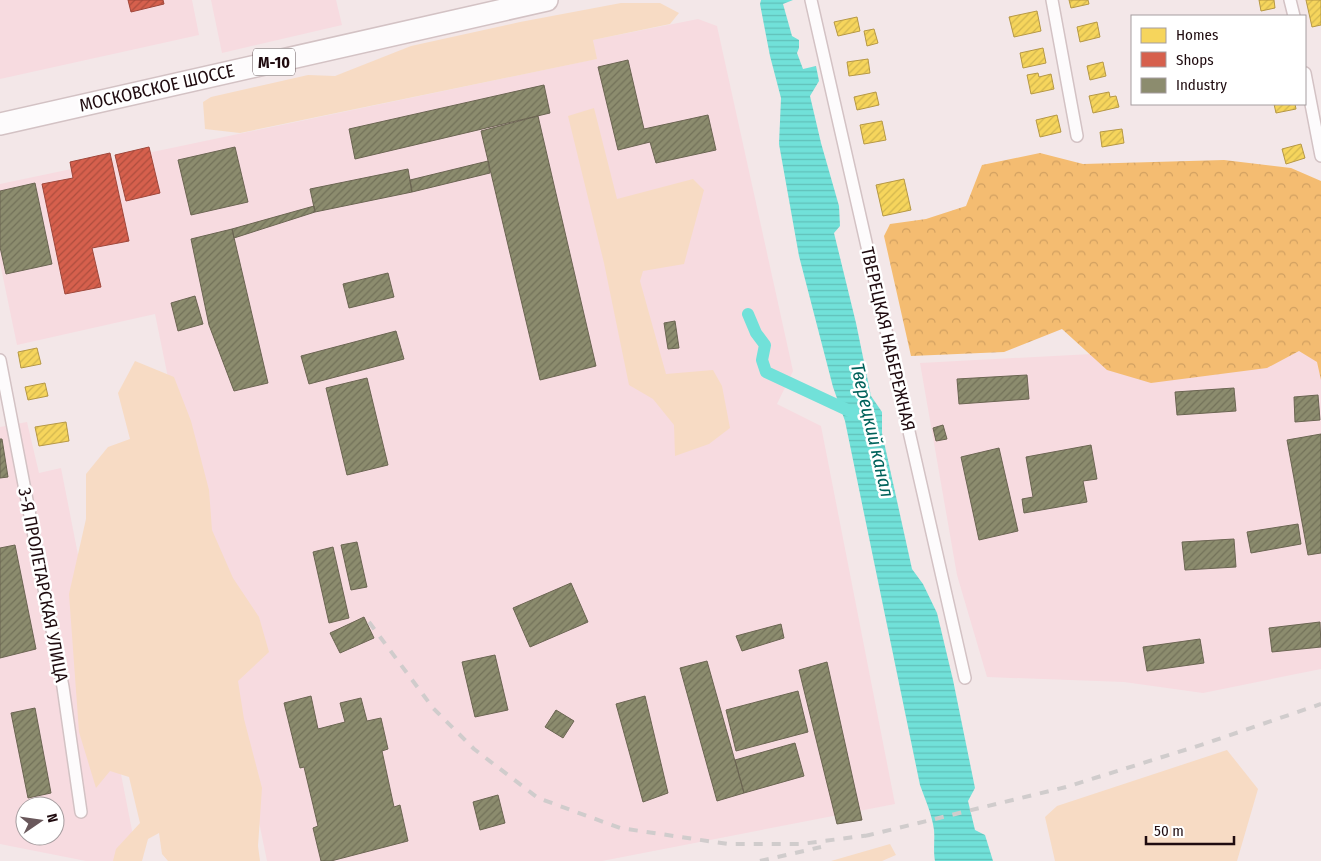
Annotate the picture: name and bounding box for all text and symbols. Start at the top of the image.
legend [1131,15,1306,105]
text: Homes [1176,26,1218,44]
road number: М-10 [253,48,295,76]
text: Shops [1176,51,1214,69]
street label: МОСКОВСКОЕ ШОССЕ [77,59,237,117]
text: Industry [1176,76,1227,94]
street label: ТВЕРЕЦКАЯ НАБЕРЕЖНАЯ [856,245,920,433]
water label: Тверецкий канал [846,361,899,499]
street label: 3-Я ПРОЛЕТАРСКАЯ УЛИЦА [13,486,73,685]
north arrow [15,796,65,846]
text: N [43,812,61,824]
scale bar [1146,814,1234,846]
text: 50 m [1154,822,1184,840]

